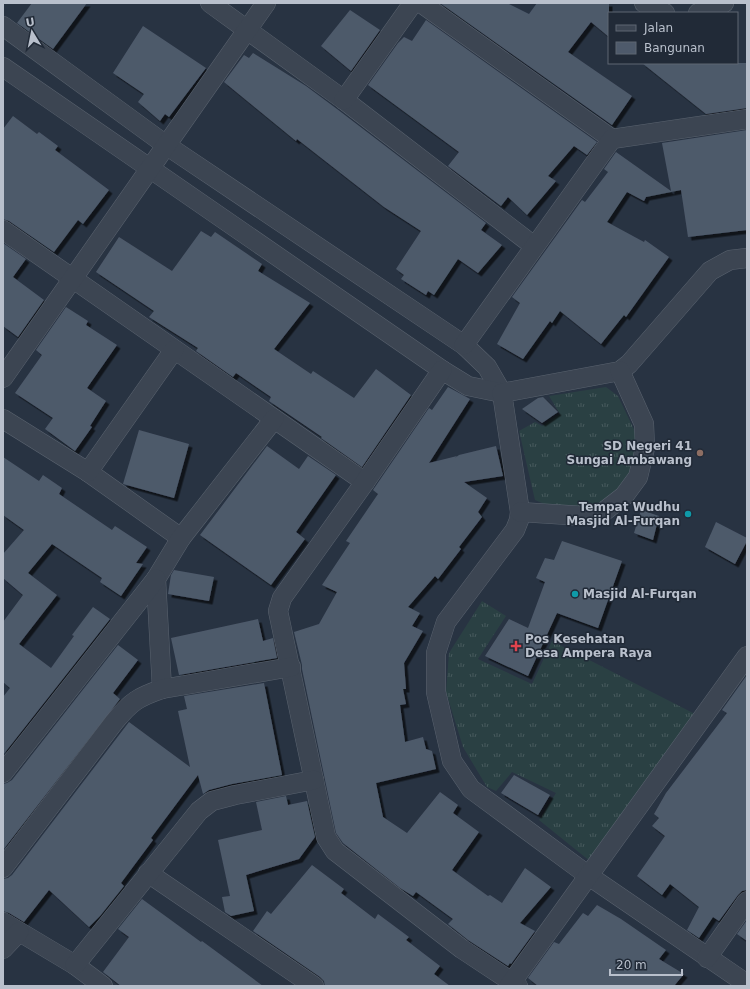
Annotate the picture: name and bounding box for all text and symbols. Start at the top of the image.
north arrow [12,12,52,52]
legend [608,12,738,64]
text: U [25,15,36,30]
text: Jalan [643,21,673,35]
text: Bangunan [644,41,705,55]
place label: SD Negeri 41 Sungai Ambawang [566,439,692,467]
marker: SD Negeri 41 Sungai Ambawang [695,448,705,458]
place label: Tempat Wudhu Masjid Al-Furqan [566,500,680,528]
marker: Tempat Wudhu Masjid Al-Furqan [683,509,693,519]
place label: Masjid Al-Furqan [583,587,697,601]
marker: Masjid Al-Furqan [570,589,580,599]
place label: Pos Kesehatan Desa Ampera Raya [525,632,652,660]
marker: Pos Kesehatan Desa Ampera Raya [510,640,522,652]
scale bar [610,951,682,977]
text: 20 m [616,958,647,972]

